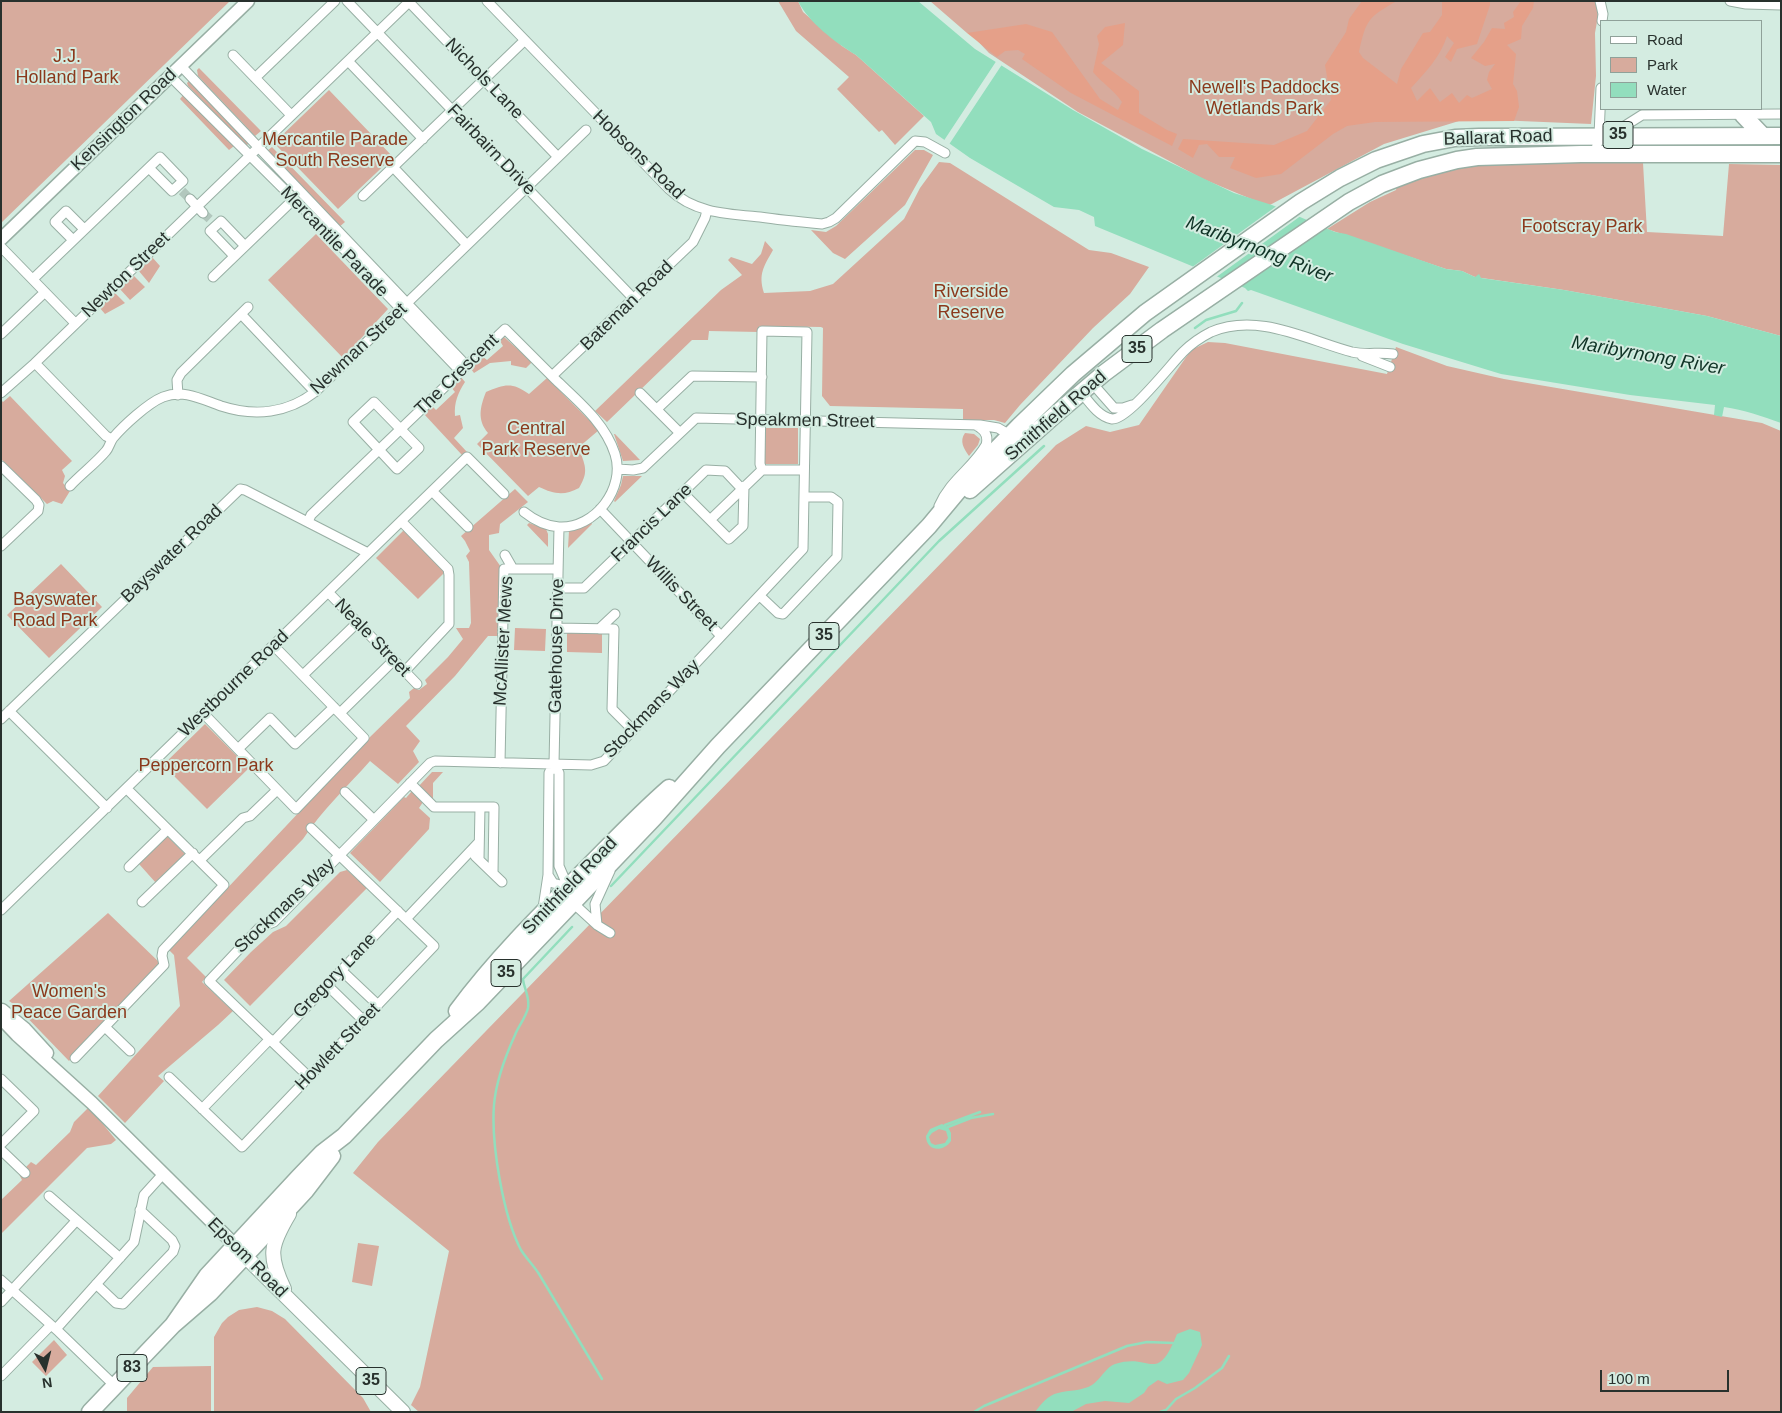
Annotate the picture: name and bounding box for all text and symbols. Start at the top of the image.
legend [1600,20,1762,110]
text: Road [1647,31,1683,48]
street label: Nichols Lane [440,34,528,124]
park label: J.J. Holland Park [15,46,119,88]
text: Park [1647,56,1678,73]
street label: Kensington Road [67,64,181,176]
park label: Newell's Paddocks Wetlands Park [1189,77,1339,120]
text: Water [1647,81,1686,98]
street label: Fairbairn Drive [442,100,540,200]
street label: Hobsons Road [588,106,688,204]
road number: 35 [1603,122,1633,148]
street label: Ballarat Road [1443,125,1553,151]
park label: Mercantile Parade South Reserve [262,129,408,172]
street label: Mercantile Parade [275,182,393,302]
water label: Maribyrnong River [1182,212,1336,288]
park label: Footscray Park [1521,216,1643,238]
street label: Newton Street [77,228,175,322]
street label: Bateman Road [576,257,678,355]
park label: Riverside Reserve [933,281,1009,324]
street label: Newman Street [306,299,412,399]
street label: The Crescent [411,330,503,420]
water label: Maribyrnong River [1570,331,1726,381]
road number: 35 [1122,336,1152,362]
street label: Smithfield Road [1001,366,1111,466]
street label: Speakmen Street [735,409,875,433]
park label: Central Park Reserve [481,418,591,460]
street label: Francis Lane [607,479,697,567]
street label: Bayswater Road [117,500,227,608]
street label: Willis Street [640,552,722,636]
street label: McAllister Mews [490,576,518,706]
street label: Gatehouse Drive [545,578,569,714]
park label: Bayswater Road Park [12,589,98,632]
street label: Neale Street [329,595,415,681]
road number: 35 [809,622,839,650]
street label: Westbourne Road [174,626,294,742]
street label: Stockmans Way [599,655,705,763]
park label: Peppercorn Park [138,755,274,777]
street label: Smithfield Road [518,833,622,939]
street label: Stockmans Way [230,854,340,958]
street label: Gregory Lane [289,929,381,1023]
road number: 35 [491,960,521,986]
park label: Women's Peace Garden [11,981,127,1024]
street label: Howlett Street [291,999,385,1095]
street label: Epsom Road [203,1214,291,1302]
north arrow [20,1343,70,1393]
road number: 83 [117,1355,147,1382]
scale bar [1602,1360,1731,1392]
road number: 35 [356,1368,386,1394]
text: 100 m [1608,1370,1650,1387]
text: N [41,1374,53,1391]

